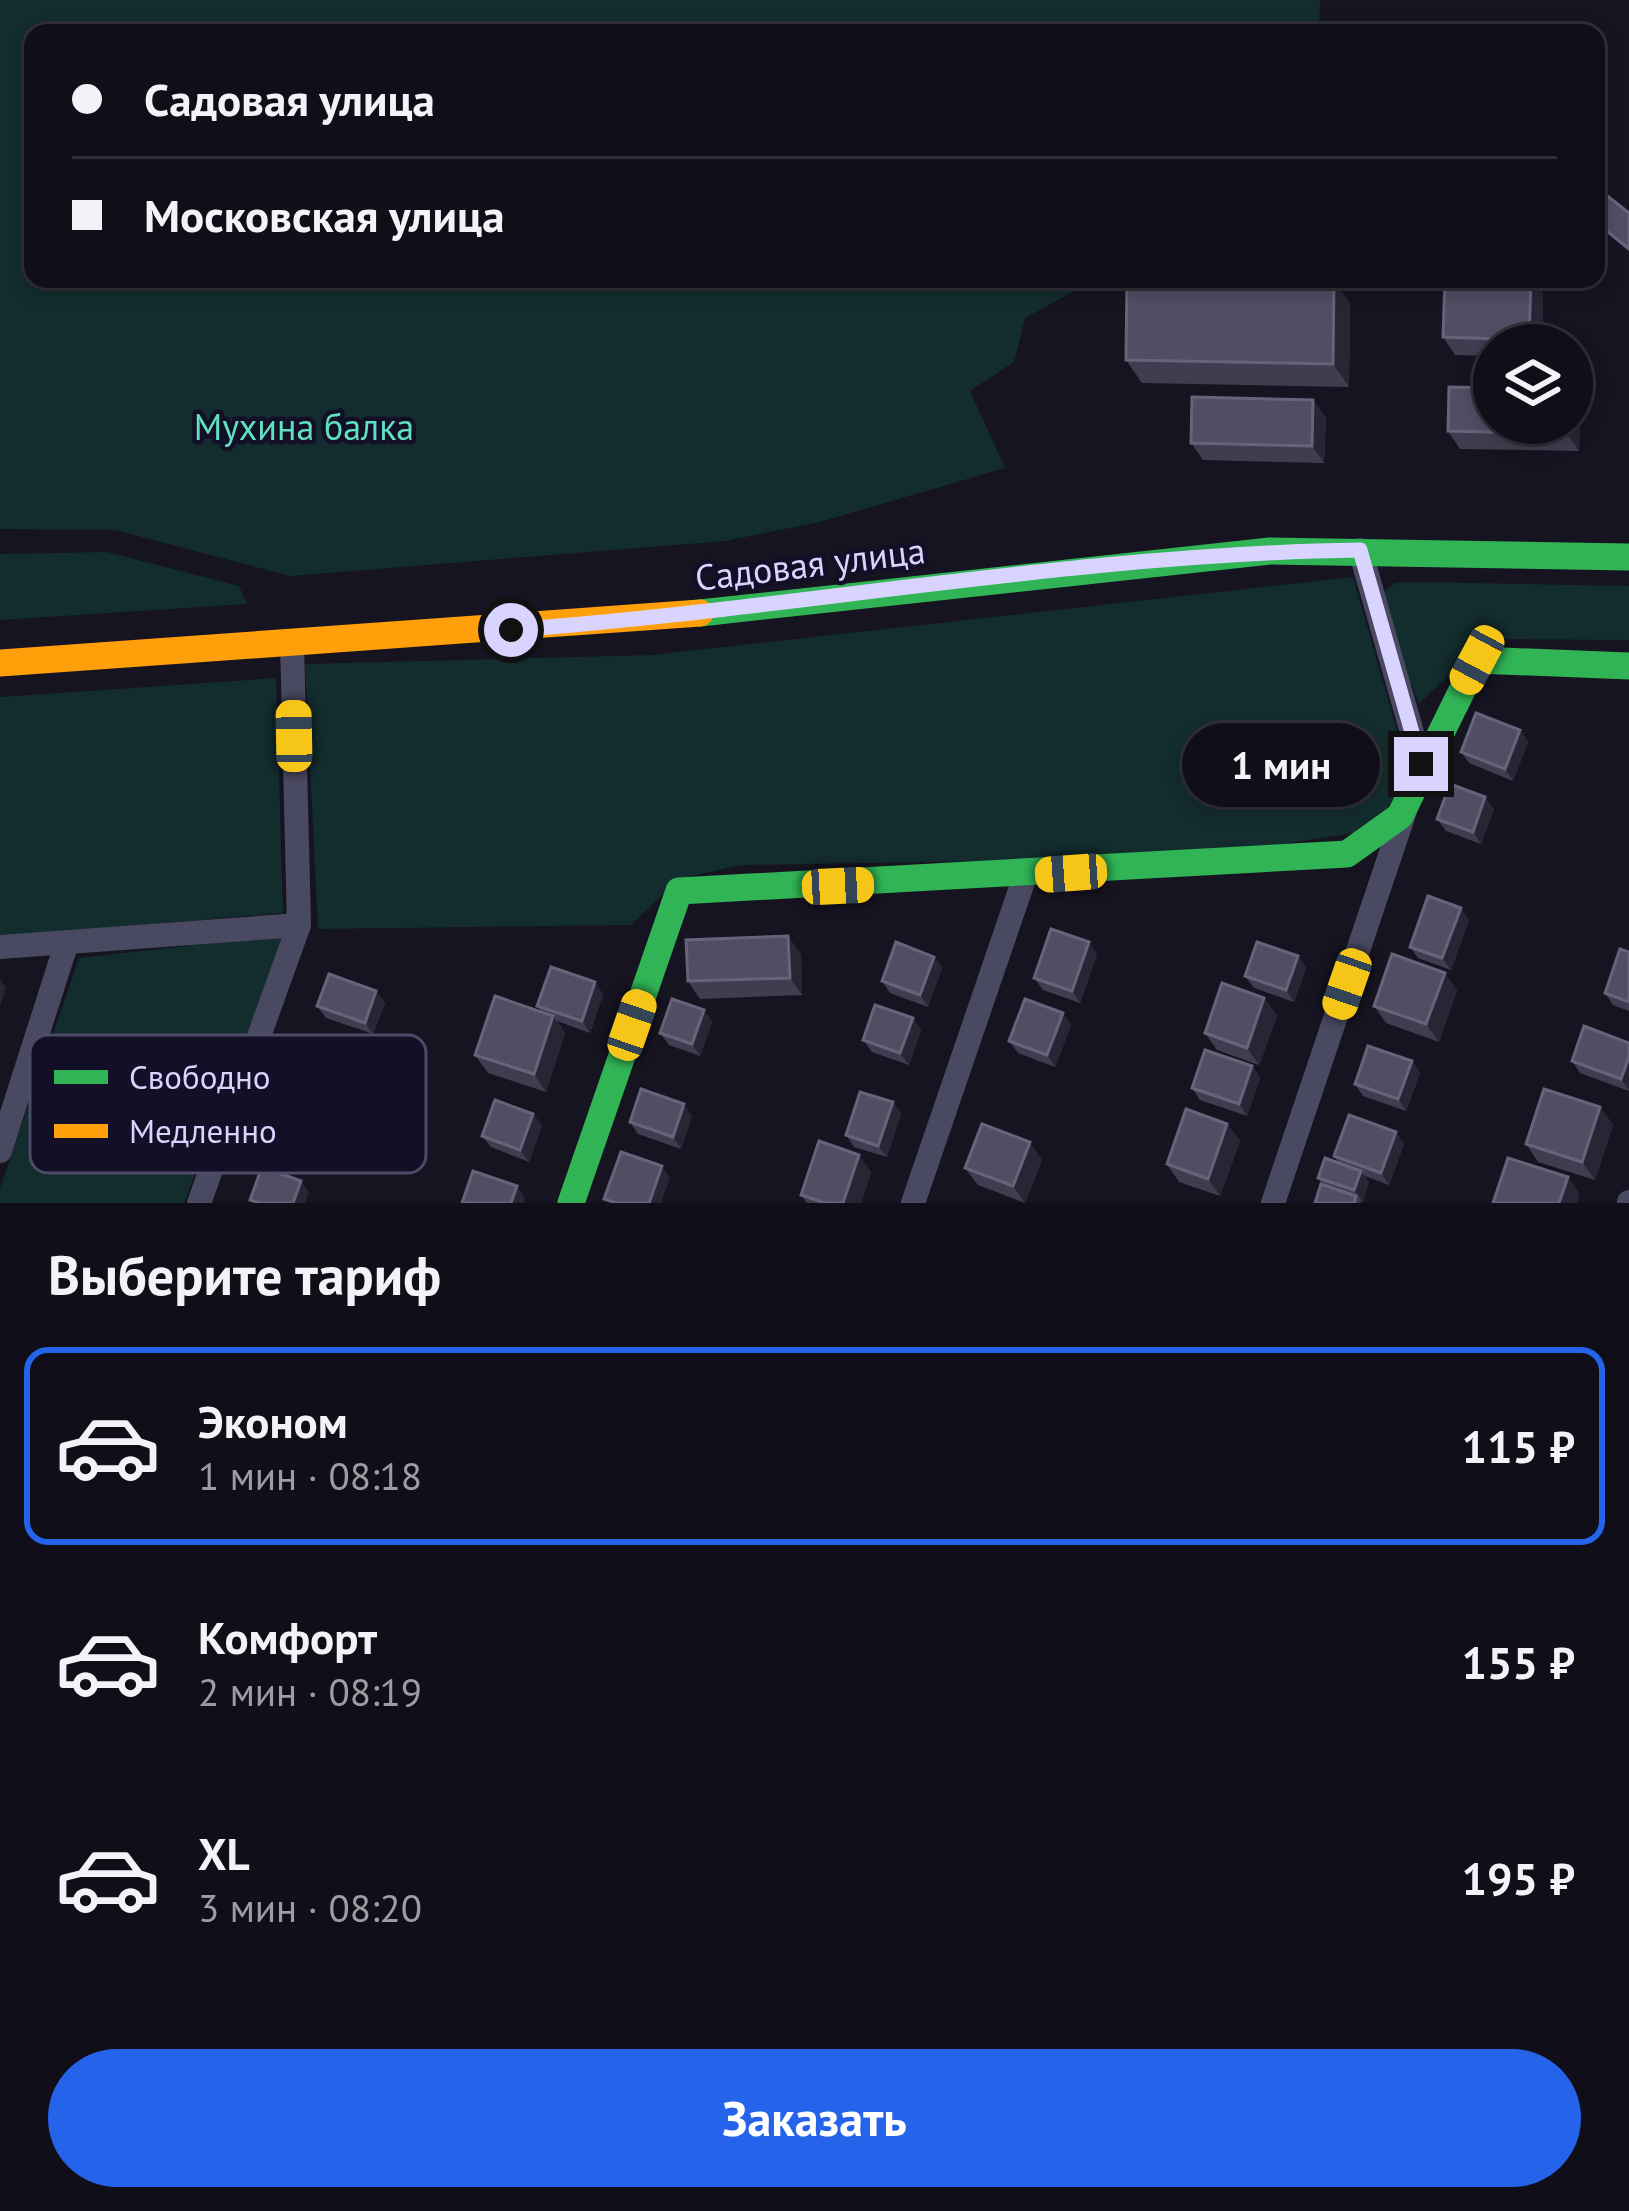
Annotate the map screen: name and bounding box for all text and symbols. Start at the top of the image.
text: Садовая улица [144,70,435,128]
text: Московская улица [144,186,504,244]
map controls [1473,324,1593,444]
button: layers [1473,324,1593,444]
park label: Мухина балка [194,403,414,450]
street label: Садовая улица [692,526,928,601]
route start [484,603,538,657]
car [1444,620,1510,700]
car [275,700,313,772]
callout: 1 мин [1181,722,1379,806]
route end [1394,737,1448,791]
text: 1 мин [1231,739,1331,790]
car [1034,853,1108,893]
car [801,866,875,906]
car [1318,944,1376,1024]
car [603,985,661,1065]
legend [30,1035,426,1173]
text: Свободно [129,1055,271,1098]
text: Медленно [129,1109,277,1152]
text: Выберите тариф [48,1240,441,1310]
icon: car [54,1392,162,1500]
text: Эконом [198,1392,348,1450]
text: 115 ₽ [1462,1417,1575,1475]
text: 1 мин · 08:18 [198,1450,422,1501]
icon: car [54,1608,162,1716]
text: Комфорт [198,1608,377,1666]
text: 155 ₽ [1462,1633,1575,1691]
text: 2 мин · 08:19 [198,1666,422,1717]
icon: car [54,1824,162,1932]
text: XL [198,1824,250,1882]
text: 195 ₽ [1462,1849,1575,1907]
text: 3 мин · 08:20 [198,1882,422,1933]
button: Заказать [48,2049,1581,2187]

